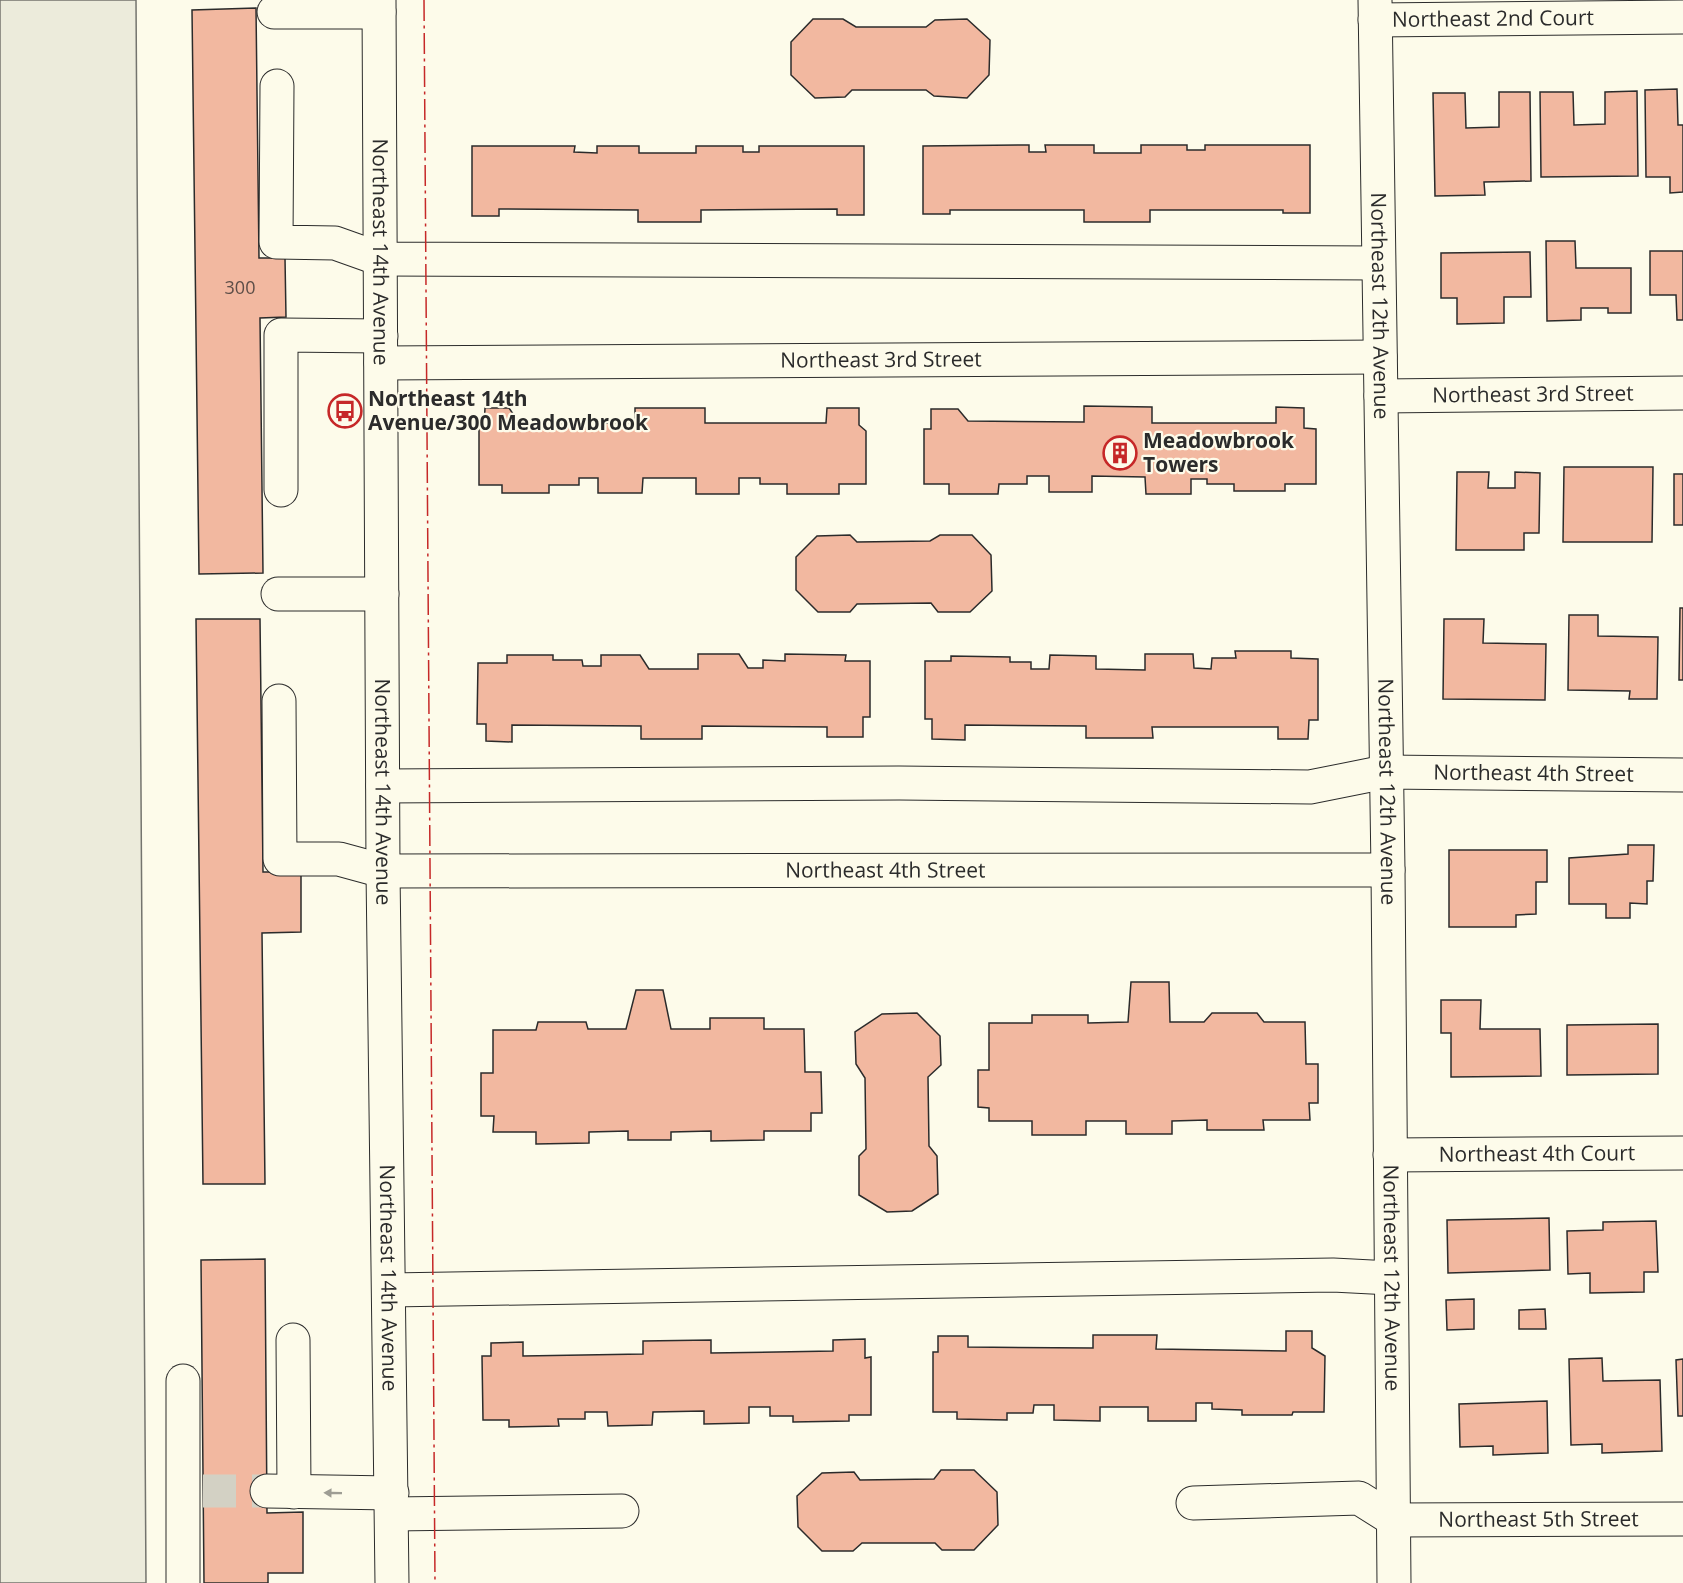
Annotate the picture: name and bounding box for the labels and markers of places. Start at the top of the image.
place label: Northeast 14th Avenue/300 Meadowbrook [368,384,649,436]
bus stop icon: Northeast 14th Avenue/300 Meadowbrook [327,393,363,429]
place label: Meadowbrook Towers [1143,426,1295,478]
building icon: Meadowbrook Towers [1102,435,1138,471]

